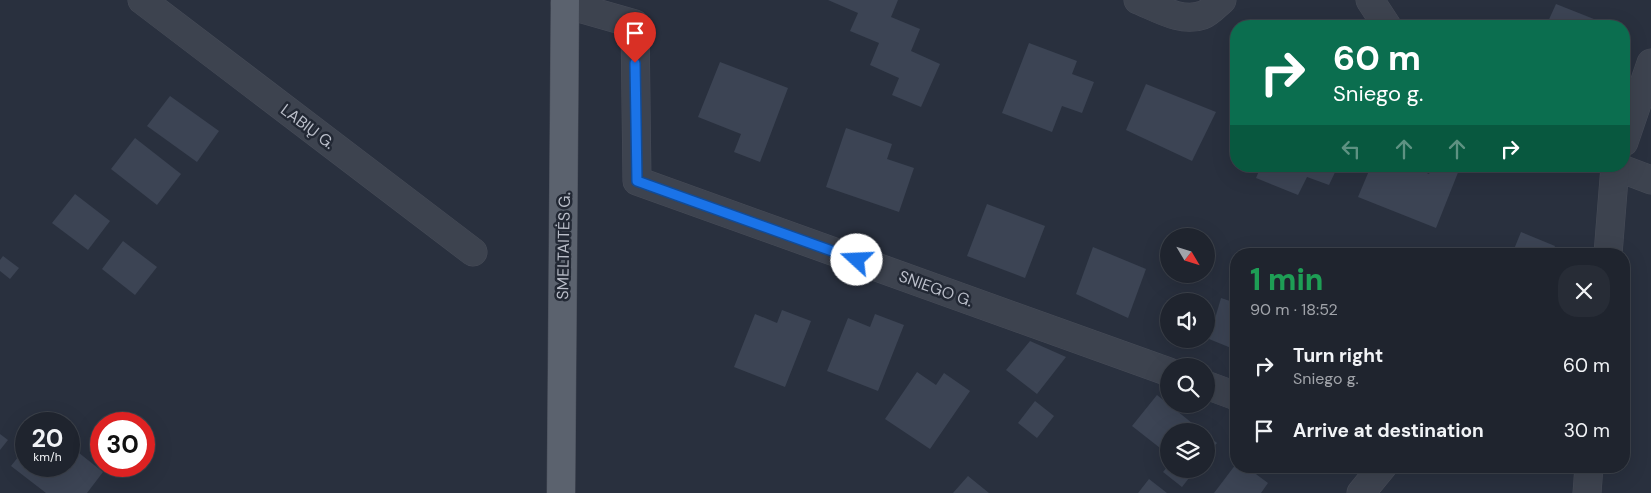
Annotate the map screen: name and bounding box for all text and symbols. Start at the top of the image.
pin [614,12,656,63]
icon: arrive [621,19,649,47]
text: 60 m [1333,35,1421,81]
icon: right [1250,40,1315,105]
text: Sniego g. [1333,79,1423,108]
street label: LABIŲ G. [276,99,339,154]
icon: left [1337,135,1365,163]
icon: ahead [1390,135,1418,163]
icon: ahead [1443,135,1471,163]
icon: right [1496,135,1524,163]
street label: SMELTAITĖS G. [552,192,575,300]
north arrow [1160,228,1215,282]
map controls [1160,228,1215,478]
position arrow [830,233,882,285]
text: 1 min [1250,260,1323,299]
street label: SNIEGO G. [896,265,976,312]
button: close [1558,265,1610,317]
button: sound [1160,293,1215,348]
text: 90 m · 18:52 [1250,299,1338,320]
text: Turn right [1293,343,1383,368]
icon: right [1250,352,1278,380]
text: 60 m [1563,353,1610,378]
button: search [1160,358,1215,413]
text: Sniego g. [1293,368,1359,389]
speed limit sign: 30 [90,412,155,477]
icon: arrive [1250,417,1278,445]
text: Arrive at destination [1293,418,1484,443]
text: 30 m [1564,418,1610,443]
text: 20 [32,422,63,455]
button: layers [1160,423,1215,478]
text: km/h [33,449,62,465]

